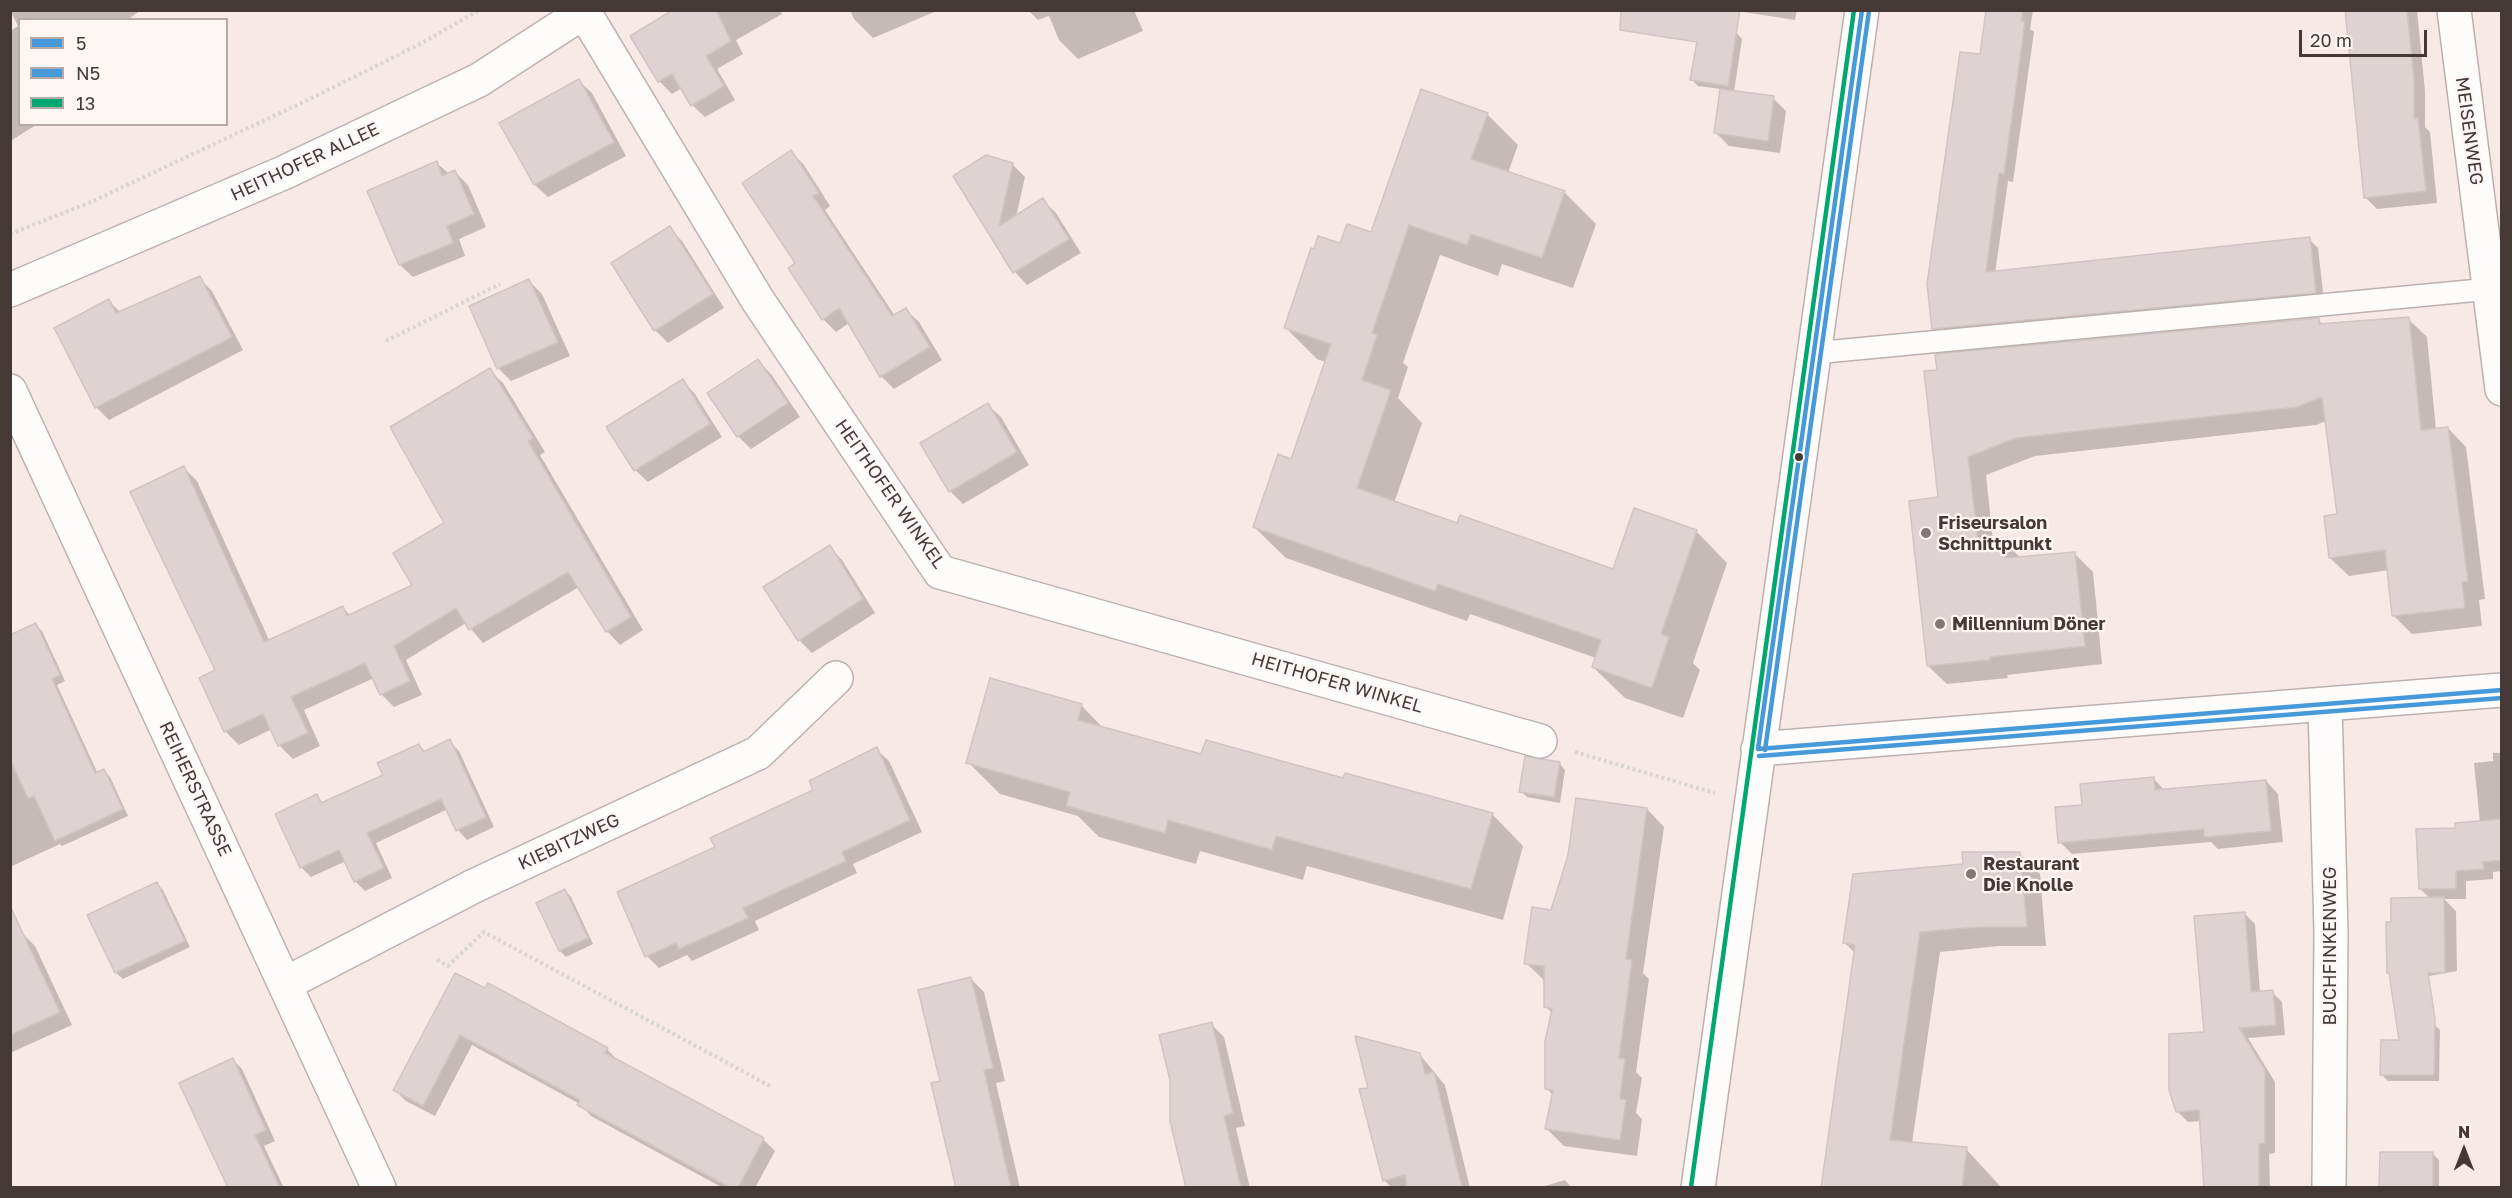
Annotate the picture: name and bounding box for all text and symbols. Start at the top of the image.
legend [18,18,228,126]
scale bar [2302,18,2430,56]
text: 20 m [2310,29,2352,51]
text: 5 [76,32,86,54]
text: N5 [76,62,100,84]
street label: MEISENWEG [2451,75,2487,187]
text: 13 [76,92,95,114]
street label: HEITHOFER ALLEE [227,118,383,206]
street label: HEITHOFER WINKEL [830,415,950,573]
unlabelled marker [1793,451,1805,463]
place label: Friseursalon Schnittpunkt [1938,512,2052,554]
marker: Friseursalon Schnittpunkt [1919,526,1933,540]
place label: Millennium Döner [1952,613,2105,635]
marker: Millennium Döner [1933,617,1947,631]
street label: HEITHOFER WINKEL [1249,648,1425,718]
street label: REIHERSTRASSE [154,718,236,860]
street label: KIEBITZWEG [515,809,623,875]
place label: Restaurant Die Knolle [1983,853,2079,896]
street label: BUCHFINKENWEG [2319,866,2341,1026]
marker: Restaurant Die Knolle [1964,867,1978,881]
north arrow [2434,1120,2494,1180]
text: N [2458,1122,2470,1142]

